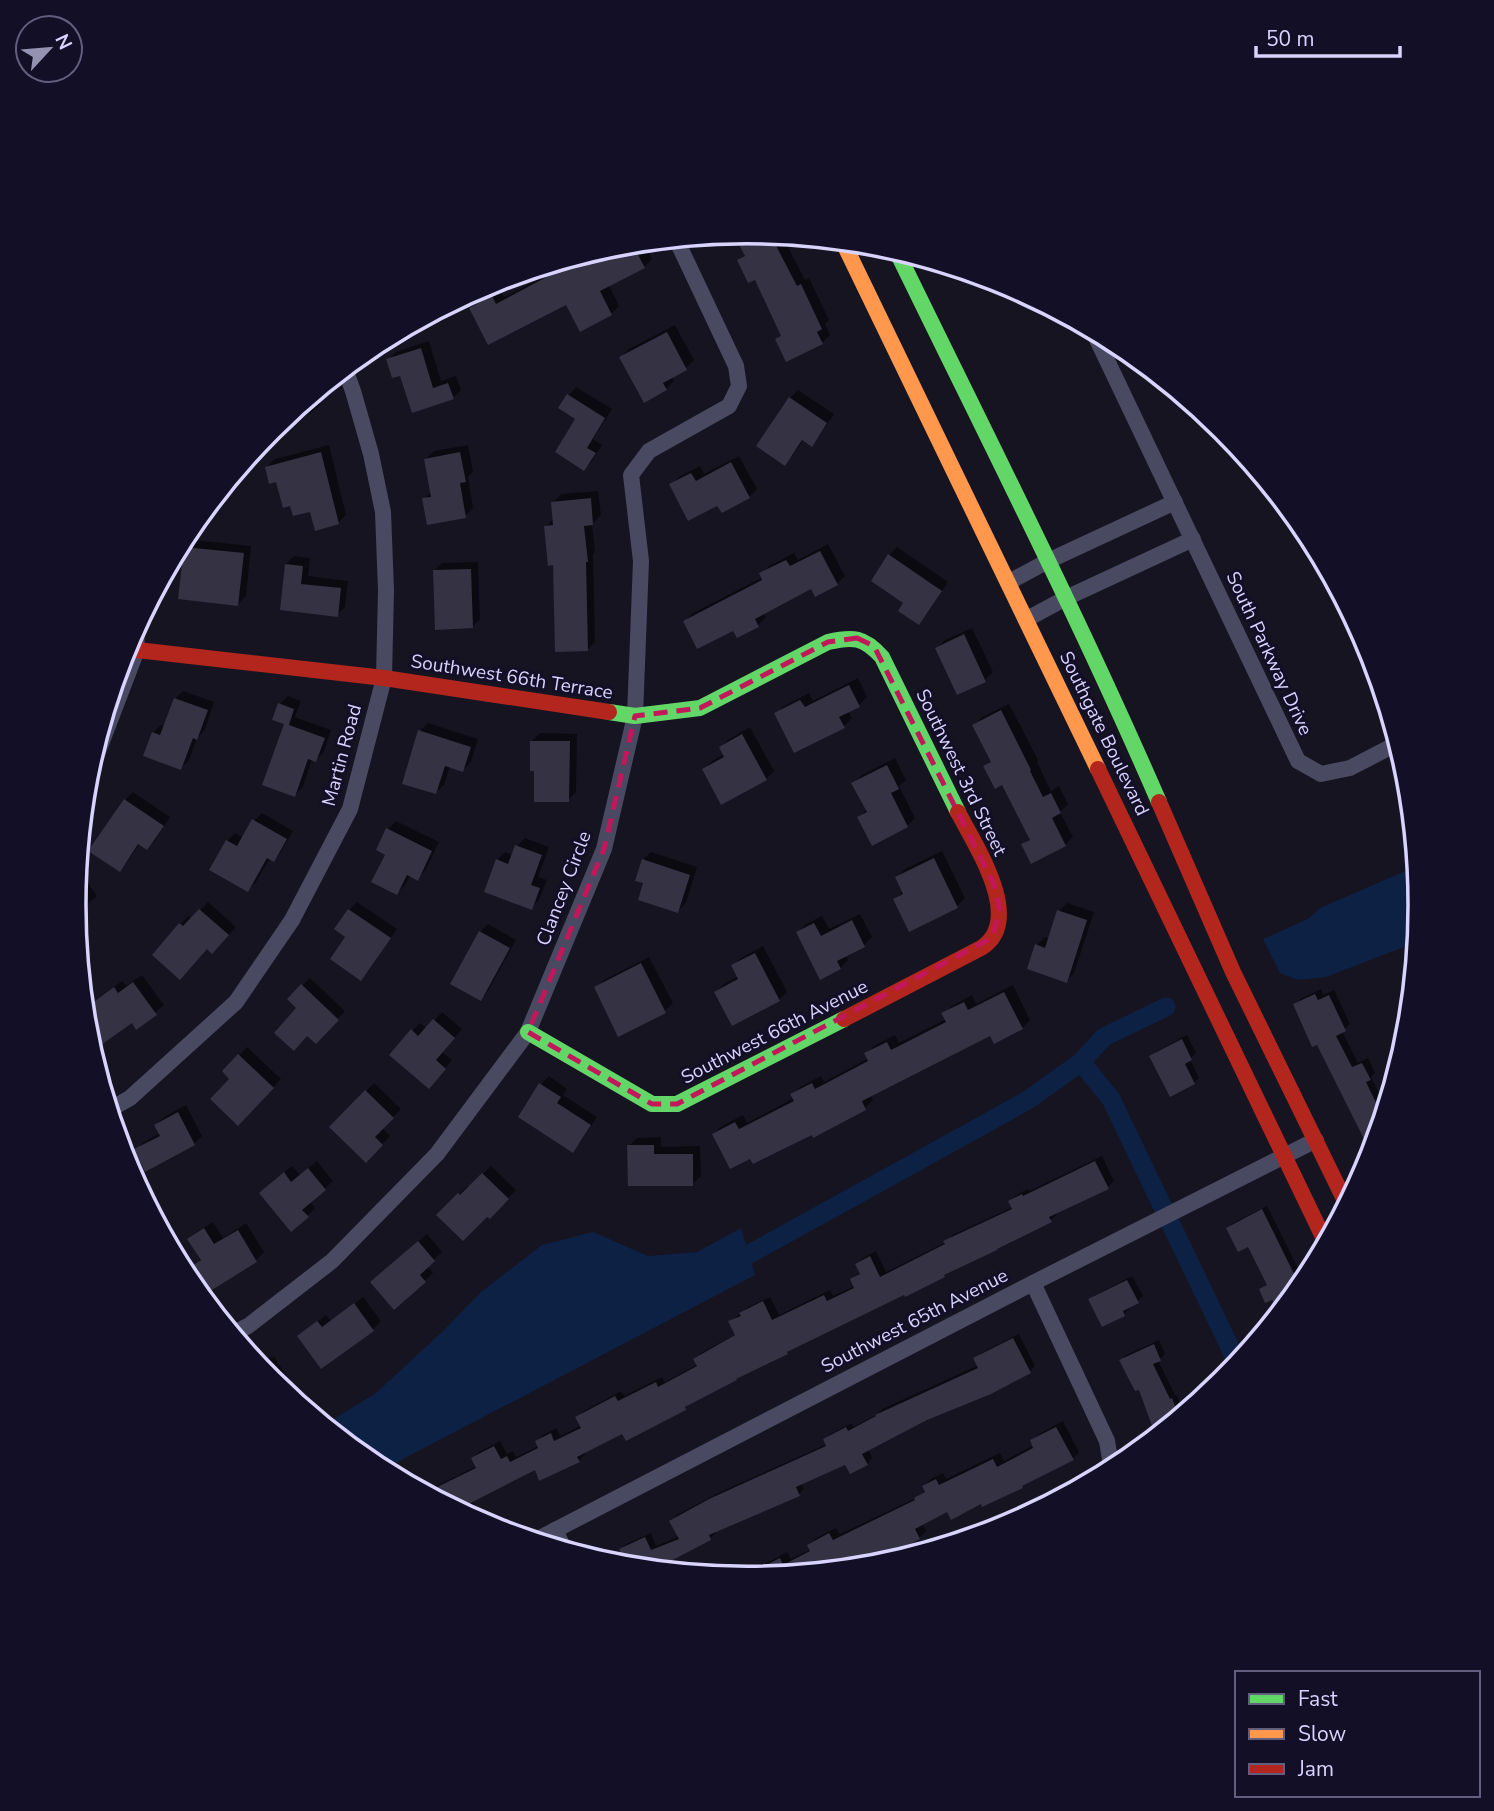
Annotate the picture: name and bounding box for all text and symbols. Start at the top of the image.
north arrow [14,14,84,84]
scale bar [1256,14,1400,58]
text: 50 m [1266,25,1315,53]
text: N [49,30,78,54]
street label: South Parkway Drive [1220,567,1319,740]
street label: Southgate Boulevard [1053,647,1155,820]
street label: Southwest 66th Terrace [409,648,615,706]
street label: Southwest 3rd Street [909,685,1013,861]
street label: Martin Road [316,701,368,809]
street label: Clancey Circle [530,827,598,949]
street label: Southwest 66th Avenue [677,973,872,1090]
street label: Southwest 65th Avenue [817,1262,1012,1379]
legend [1235,1671,1480,1797]
text: Fast [1298,1685,1338,1713]
text: Slow [1298,1720,1347,1748]
text: Jam [1297,1755,1334,1783]

